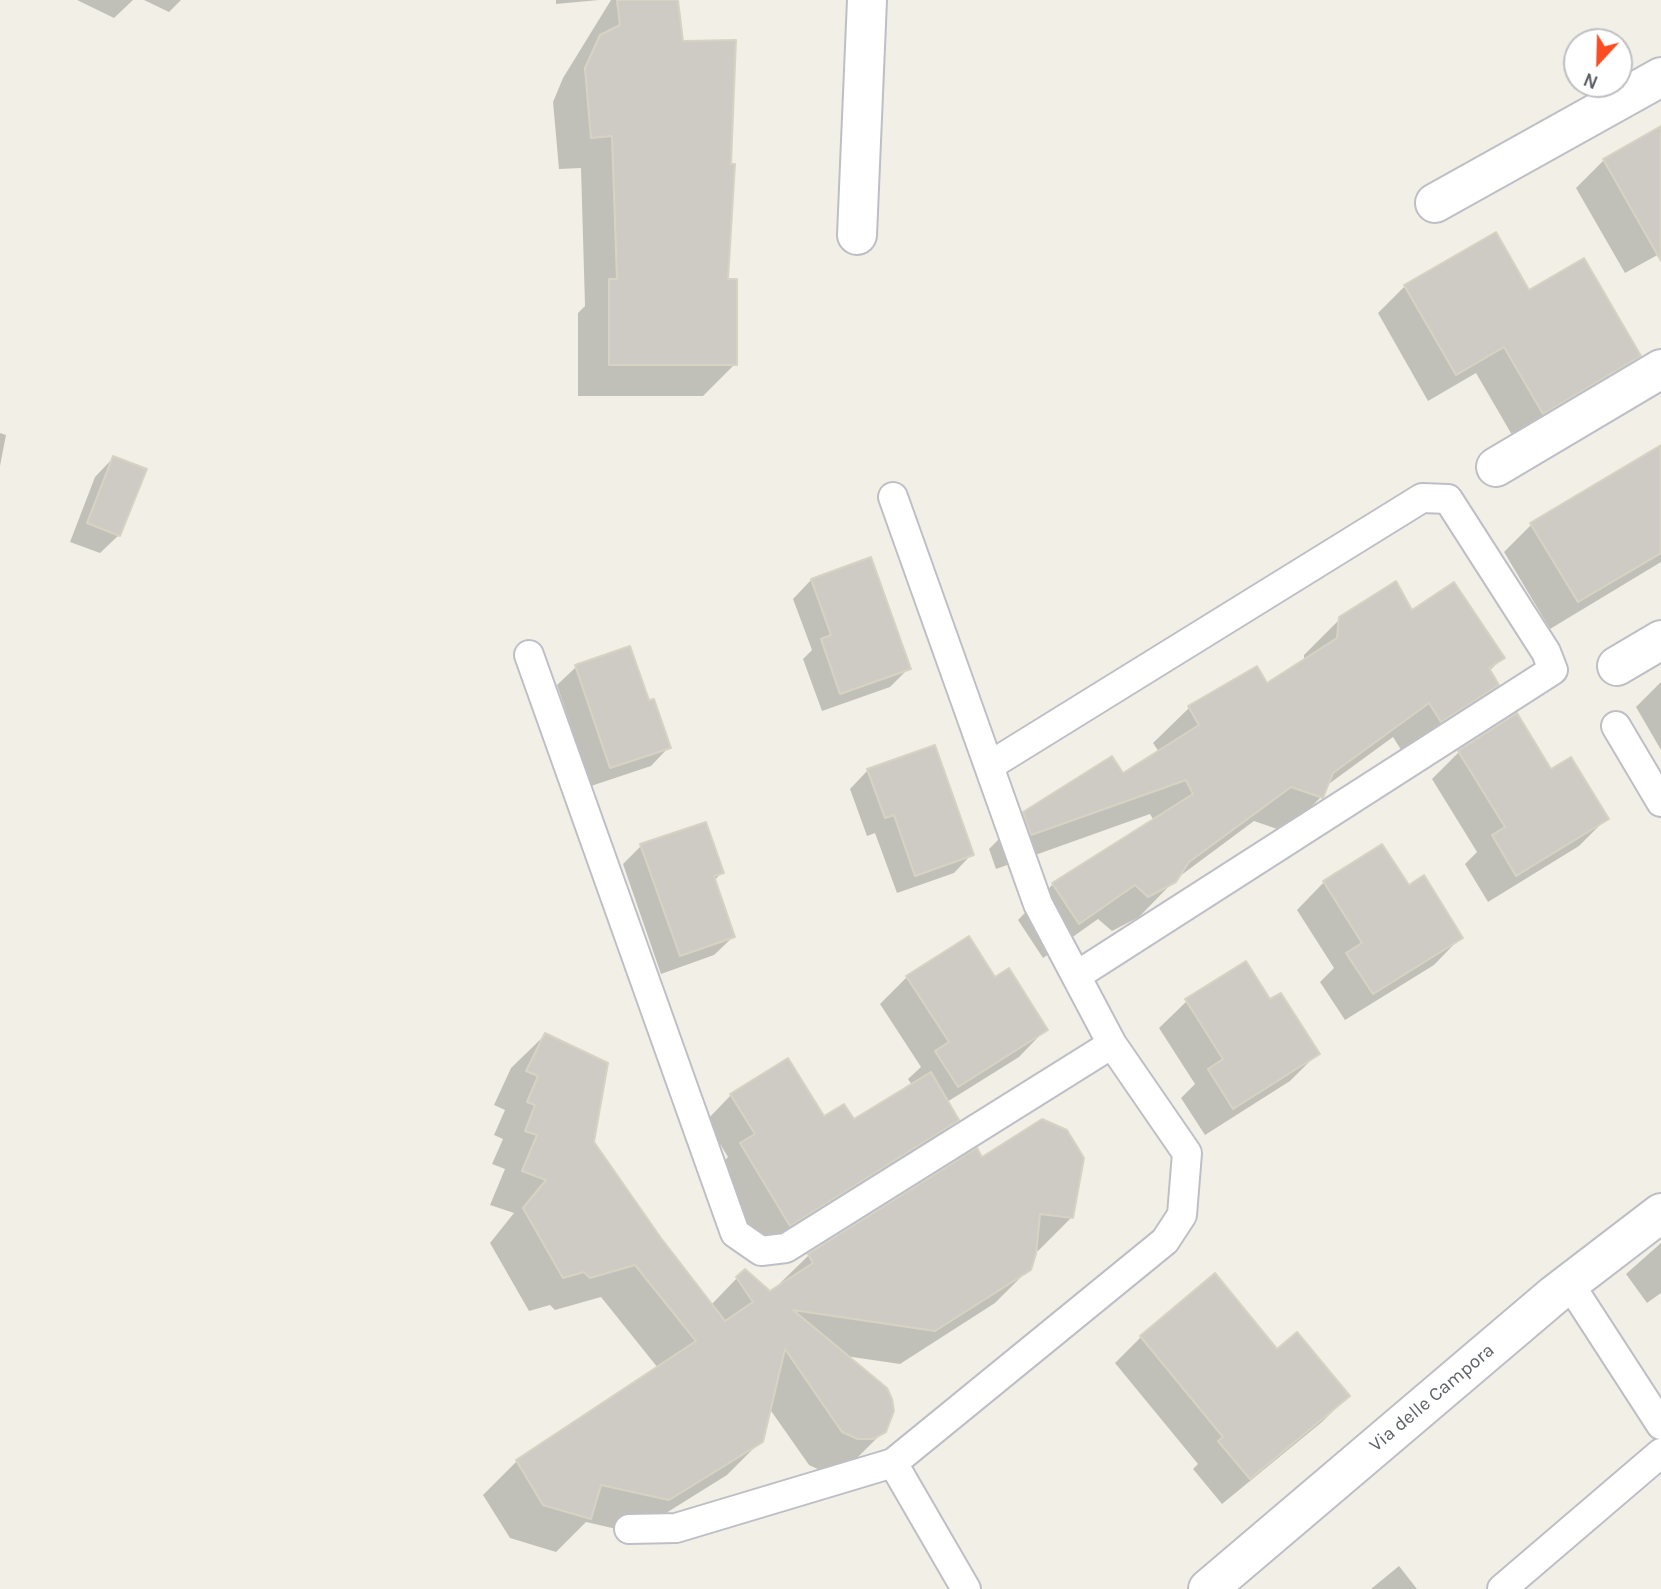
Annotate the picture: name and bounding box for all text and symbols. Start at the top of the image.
north arrow [1563,28,1633,98]
text: N [1580,68,1601,93]
street label: Via delle Campora [1365,1339,1499,1457]

